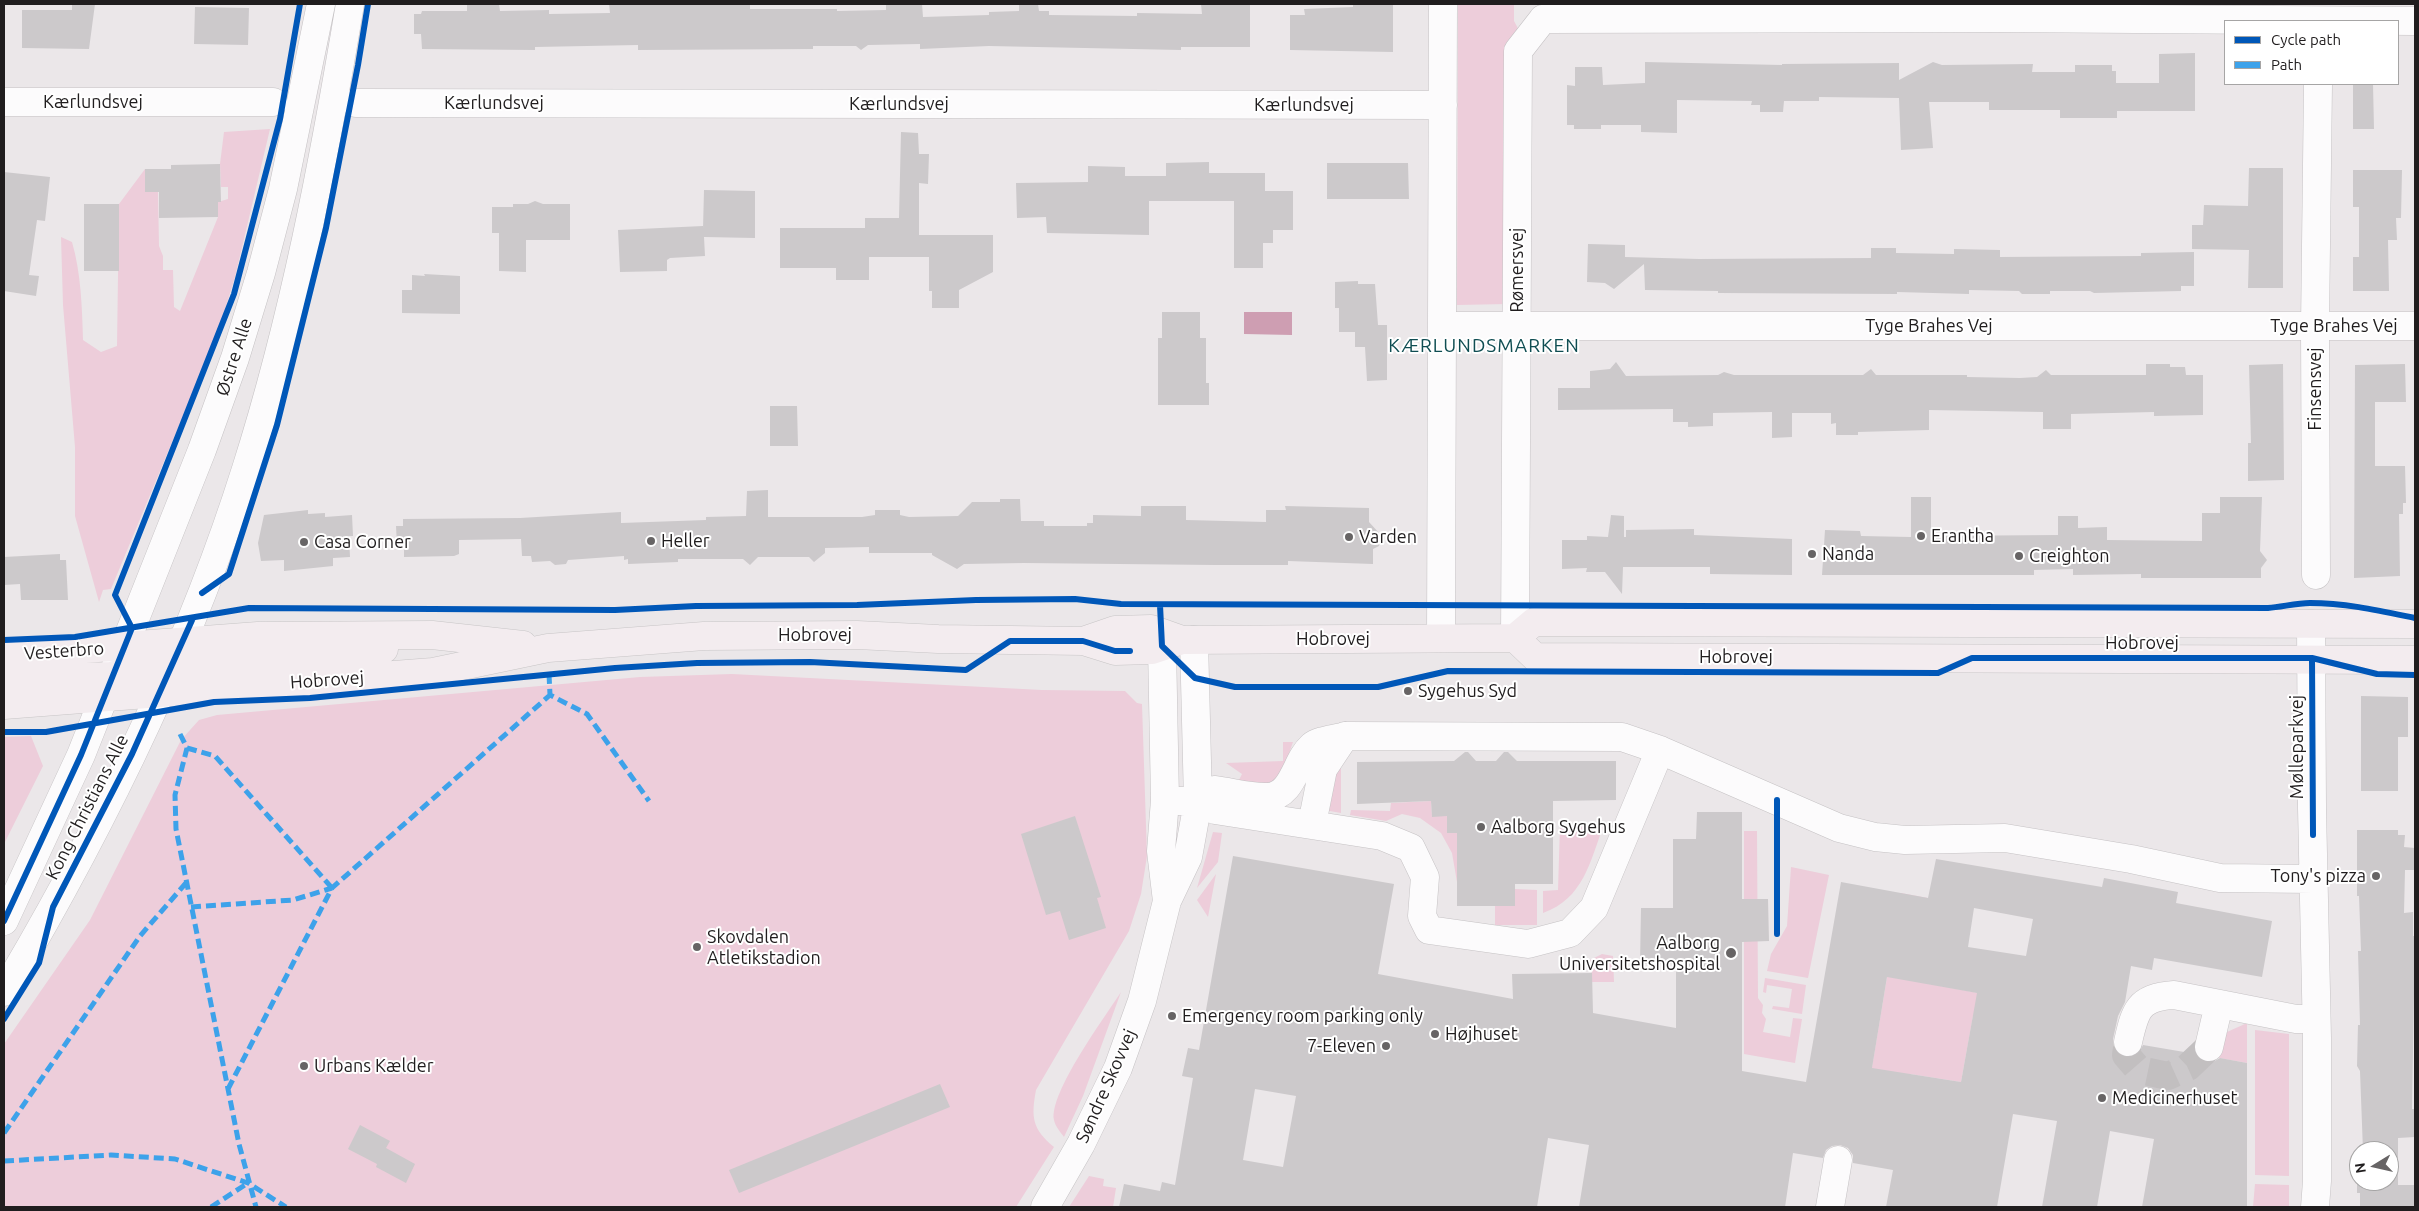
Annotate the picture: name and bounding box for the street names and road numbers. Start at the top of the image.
street label: Kærlundsvej [43,91,143,113]
street label: Kærlundsvej [444,92,544,114]
street label: Kærlundsvej [849,93,949,115]
street label: Kærlundsvej [1254,94,1354,116]
street label: Rømersvej [1506,228,1528,312]
street label: Østre Alle [211,315,257,399]
street label: Tyge Brahes Vej [1865,315,1993,337]
street label: Tyge Brahes Vej [2270,315,2398,337]
street label: Finsensvej [2304,347,2326,431]
street label: Hobrovej [778,624,852,646]
street label: Hobrovej [1296,628,1370,650]
street label: Hobrovej [2105,632,2179,654]
street label: Vesterbro [23,637,105,665]
street label: Hobrovej [1699,646,1773,668]
street label: Hobrovej [289,667,365,693]
street label: Mølleparkvej [2286,695,2308,799]
street label: Kong Christians Alle [41,731,133,883]
street label: Søndre Skovvej [1071,1026,1141,1146]

